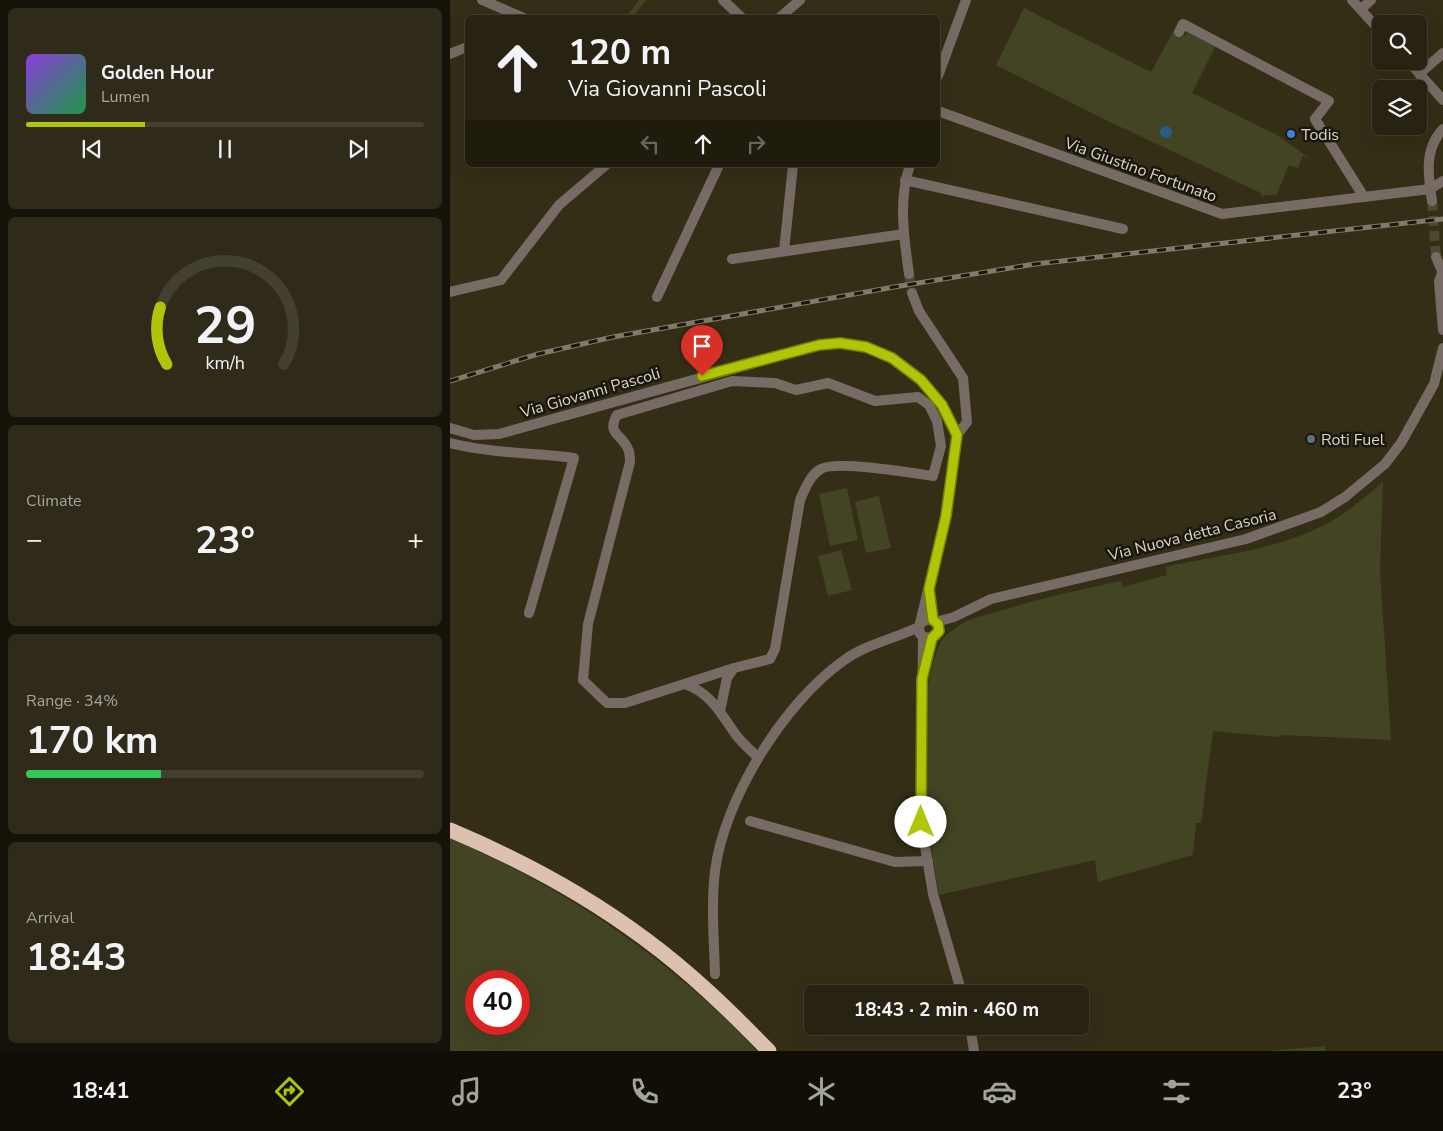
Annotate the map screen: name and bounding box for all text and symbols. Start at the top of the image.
map controls [1372,15,1427,135]
button: search [1372,15,1427,70]
text: 120 m [568,29,671,76]
icon: ahead [485,35,550,100]
text: Golden Hour [101,60,214,86]
text: Via Giovanni Pascoli [568,74,767,104]
button: layers [1372,80,1427,135]
text: Lumen [101,86,150,108]
place label: Todis [1301,124,1339,146]
marker: Todis [1285,128,1297,140]
icon: left [636,130,664,158]
icon: ahead [689,130,717,158]
icon: right [742,130,770,158]
street label: Via Giustino Fortunato [1060,132,1220,208]
icon: previous [78,135,106,163]
icon: pause [211,135,239,163]
icon: next [344,135,372,163]
text: 29 [194,290,256,361]
pin [681,325,723,376]
icon: arrive [688,332,716,360]
text: km/h [205,351,245,375]
street label: Via Giovanni Pascoli [517,362,663,424]
place label: Roti Fuel [1321,429,1385,451]
marker: Roti Fuel [1305,433,1317,445]
text: Climate [26,490,81,512]
street label: Via Nuova detta Casoria [1105,503,1279,567]
text: 23° [195,515,255,566]
text: − [26,521,43,559]
text: + [407,521,424,559]
text: Range · 34% [26,690,118,712]
text: 170 km [26,715,158,766]
position arrow [894,795,946,847]
text: Arrival [26,907,74,929]
text: 18:43 [26,932,127,983]
speed limit sign: 40 [465,970,530,1035]
text: 18:43 · 2 min · 460 m [854,997,1039,1023]
icon: directions [272,1074,307,1109]
icon: music [449,1074,484,1109]
icon: phone [627,1074,662,1109]
icon: climate [804,1074,839,1109]
icon: car [982,1074,1017,1109]
icon: filters [1159,1074,1194,1109]
text: 18:41 [71,1076,130,1106]
text: 23° [1337,1076,1372,1106]

